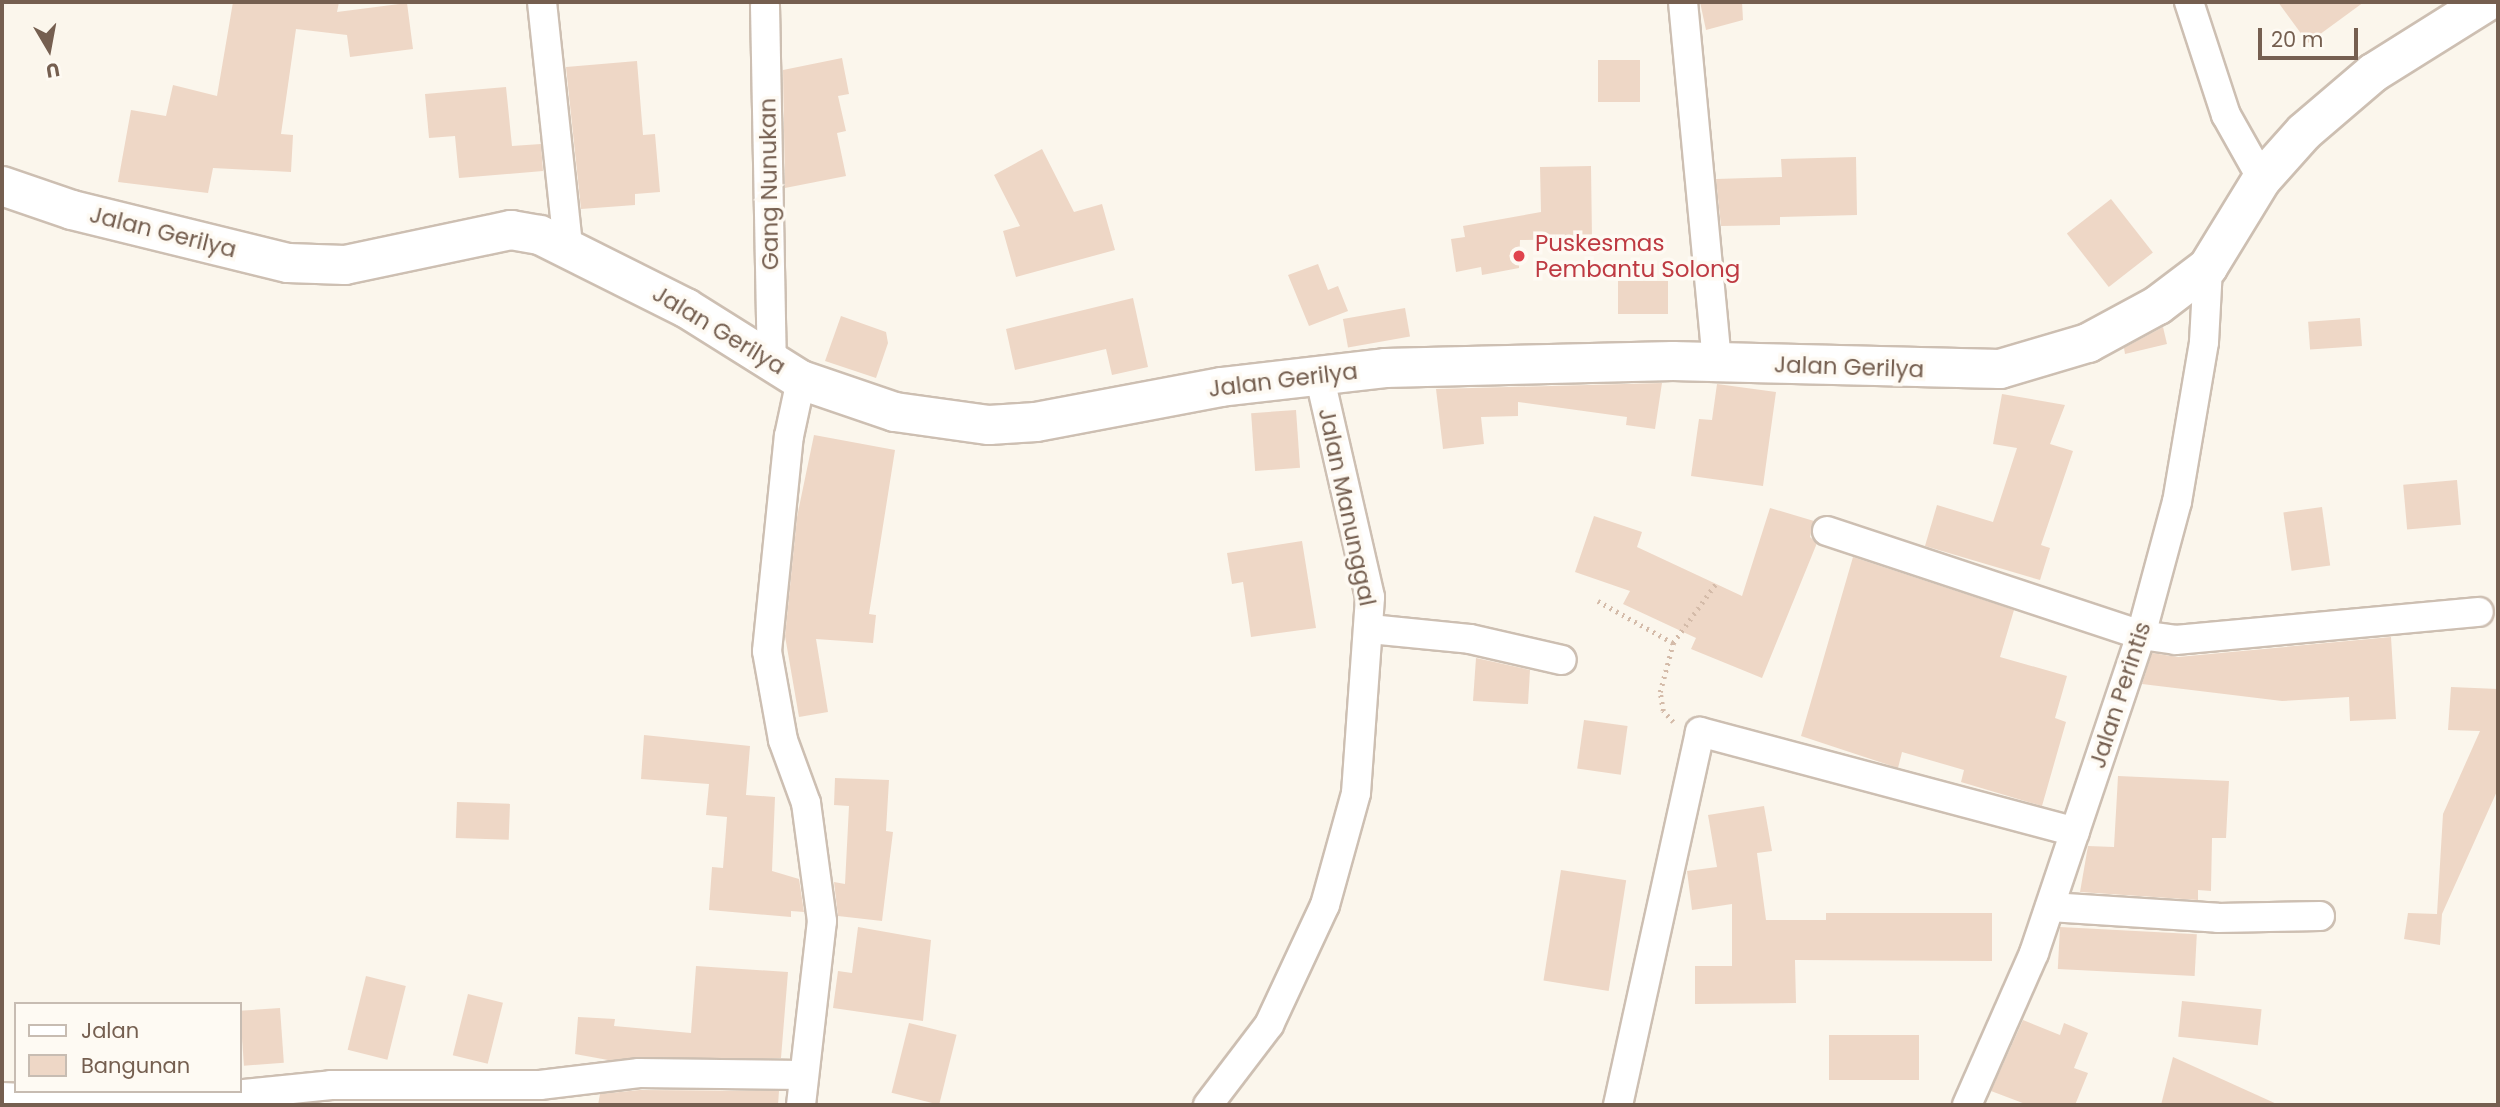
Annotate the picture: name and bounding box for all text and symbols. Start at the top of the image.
north arrow [14,14,84,84]
scale bar [2262,14,2362,58]
text: 20 m [2271,25,2324,54]
text: U [44,56,62,85]
street label: Gang Nunukan [754,98,784,270]
street label: Jalan Gerilya [87,200,239,264]
place label: Puskesmas Pembantu Solong [1535,229,1740,283]
marker: Puskesmas Pembantu Solong [1509,246,1529,266]
street label: Jalan Gerilya [647,279,791,381]
street label: Jalan Gerilya [1773,351,1925,383]
street label: Jalan Gerilya [1207,357,1359,403]
street label: Jalan Manunggal [1313,406,1381,608]
street label: Jalan Perintis [2083,618,2157,772]
legend [14,1002,242,1093]
text: Jalan [81,1016,139,1045]
text: Bangunan [81,1051,190,1080]

